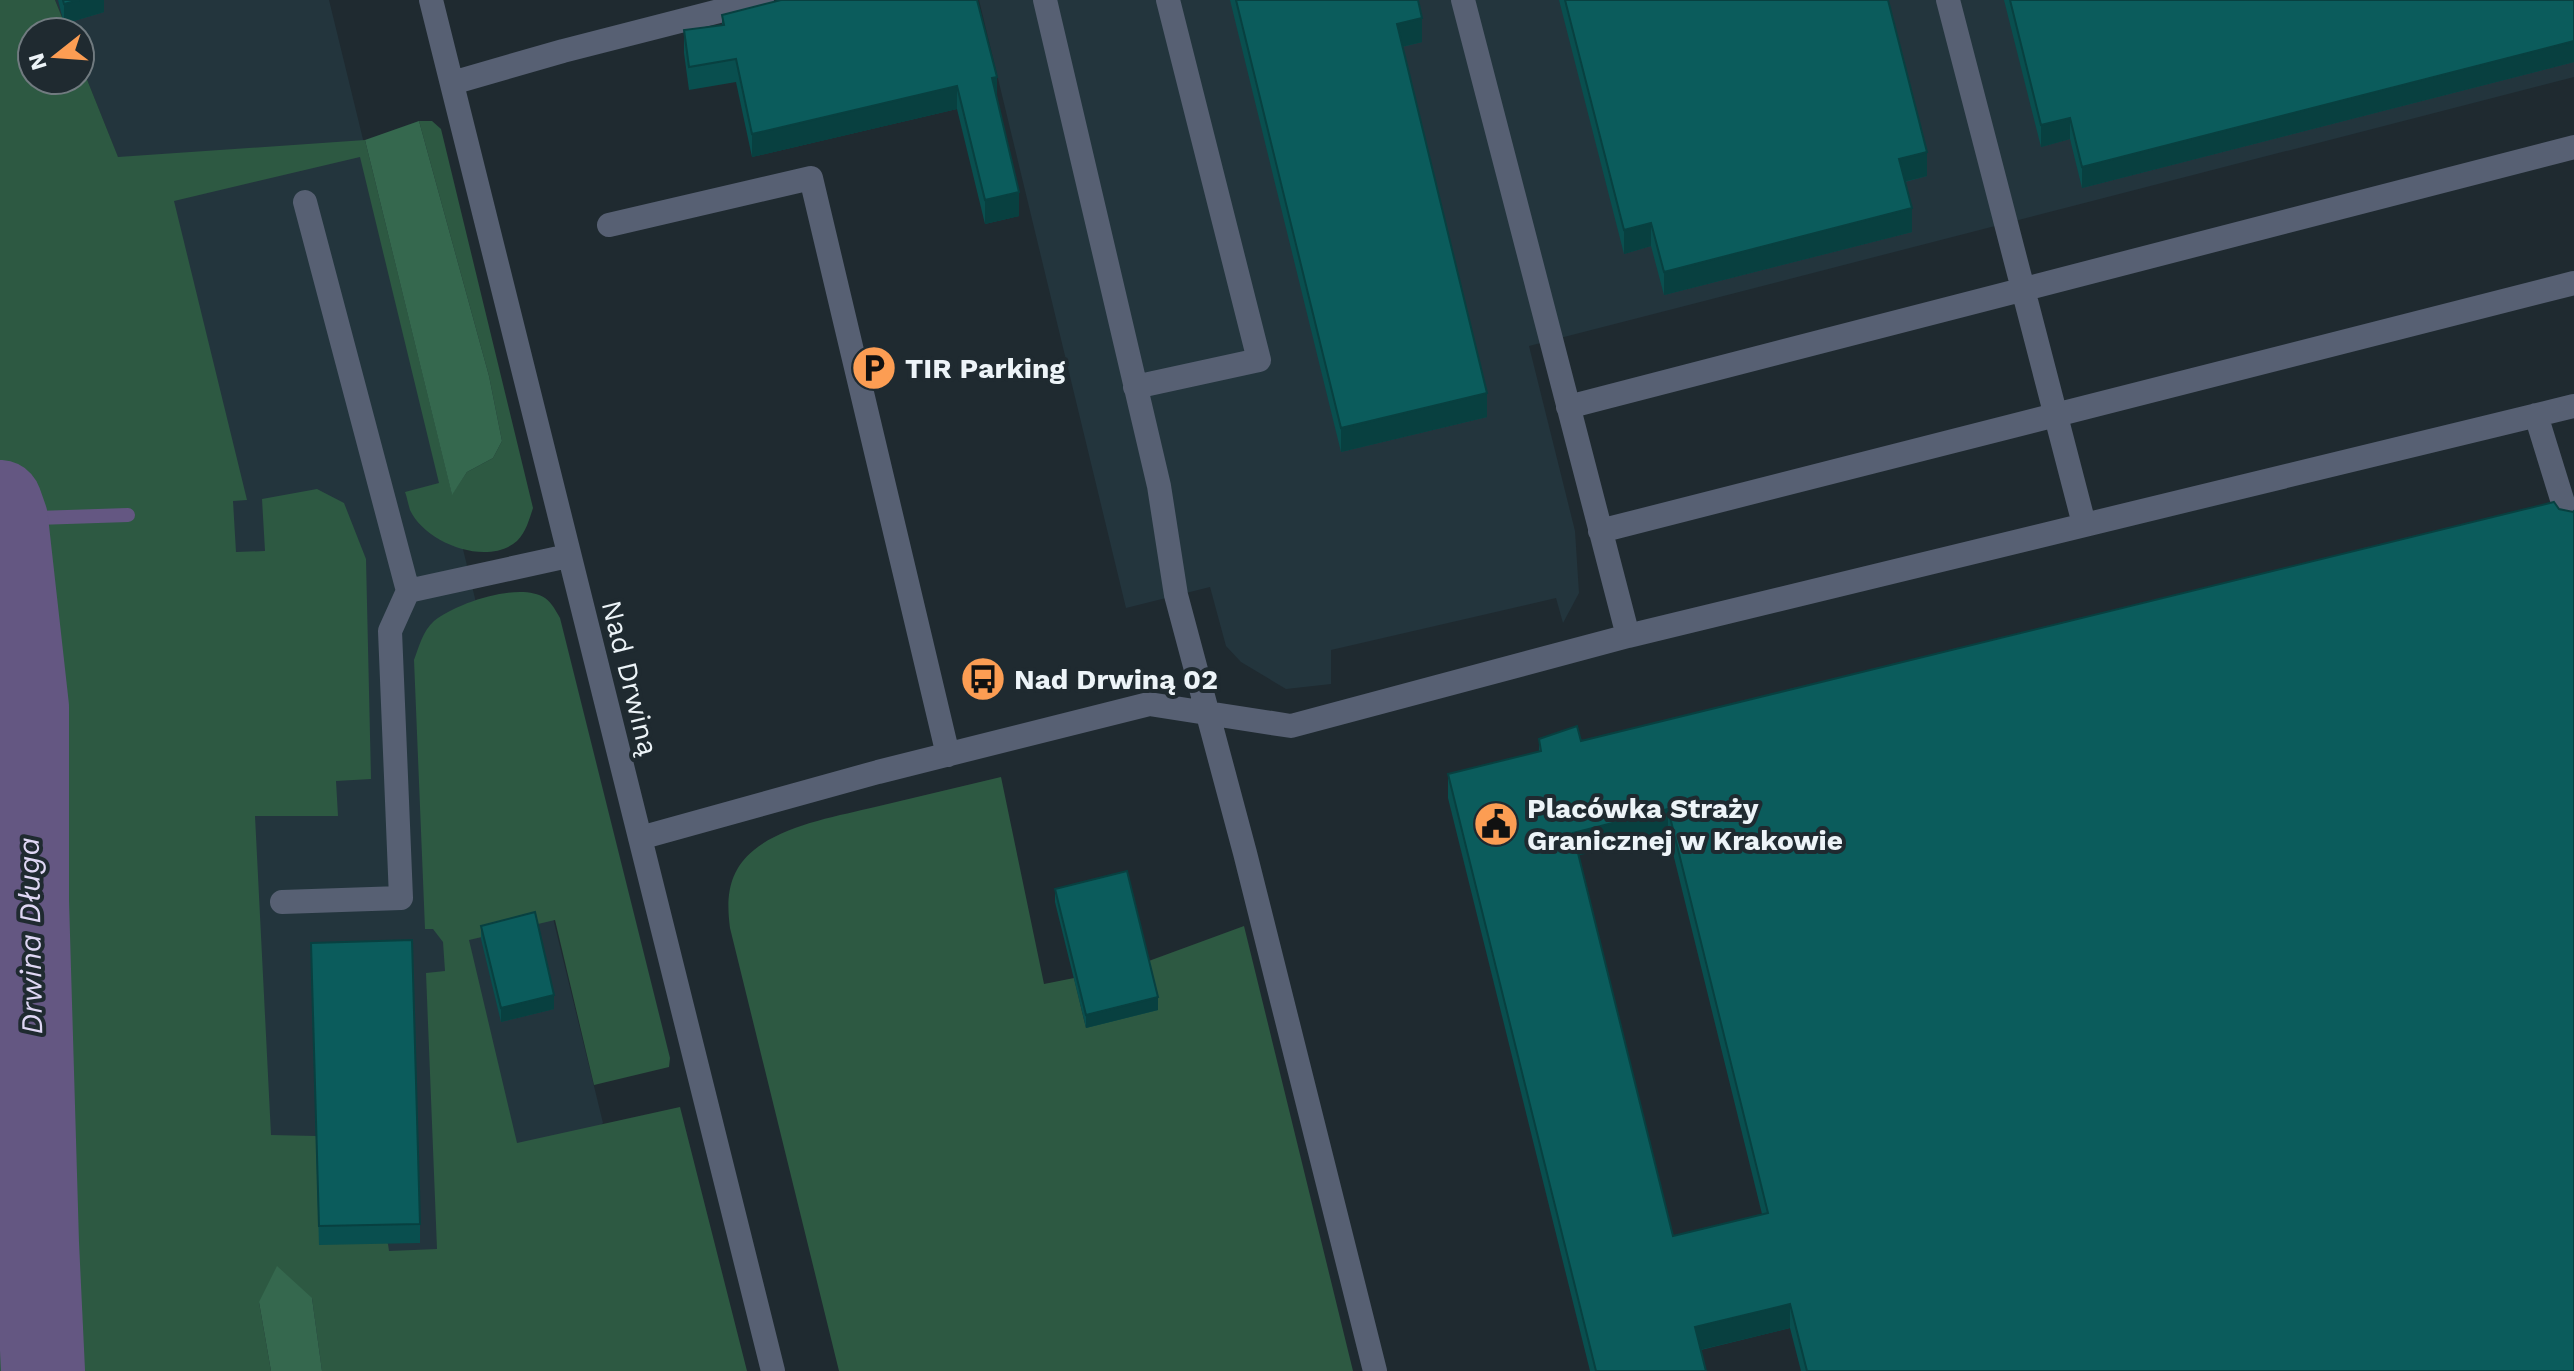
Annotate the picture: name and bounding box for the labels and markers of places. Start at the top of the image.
parking icon: TIR Parking [850,344,898,392]
place label: TIR Parking [905,352,1065,385]
bus stop icon: Nad Drwiną 02 [959,655,1007,703]
place label: Nad Drwiną 02 [1014,663,1218,696]
place label: Placówka Straży Granicznej w Krakowie [1527,792,1843,857]
public building icon: Placówka Straży Granicznej w Krakowie [1472,800,1520,848]

